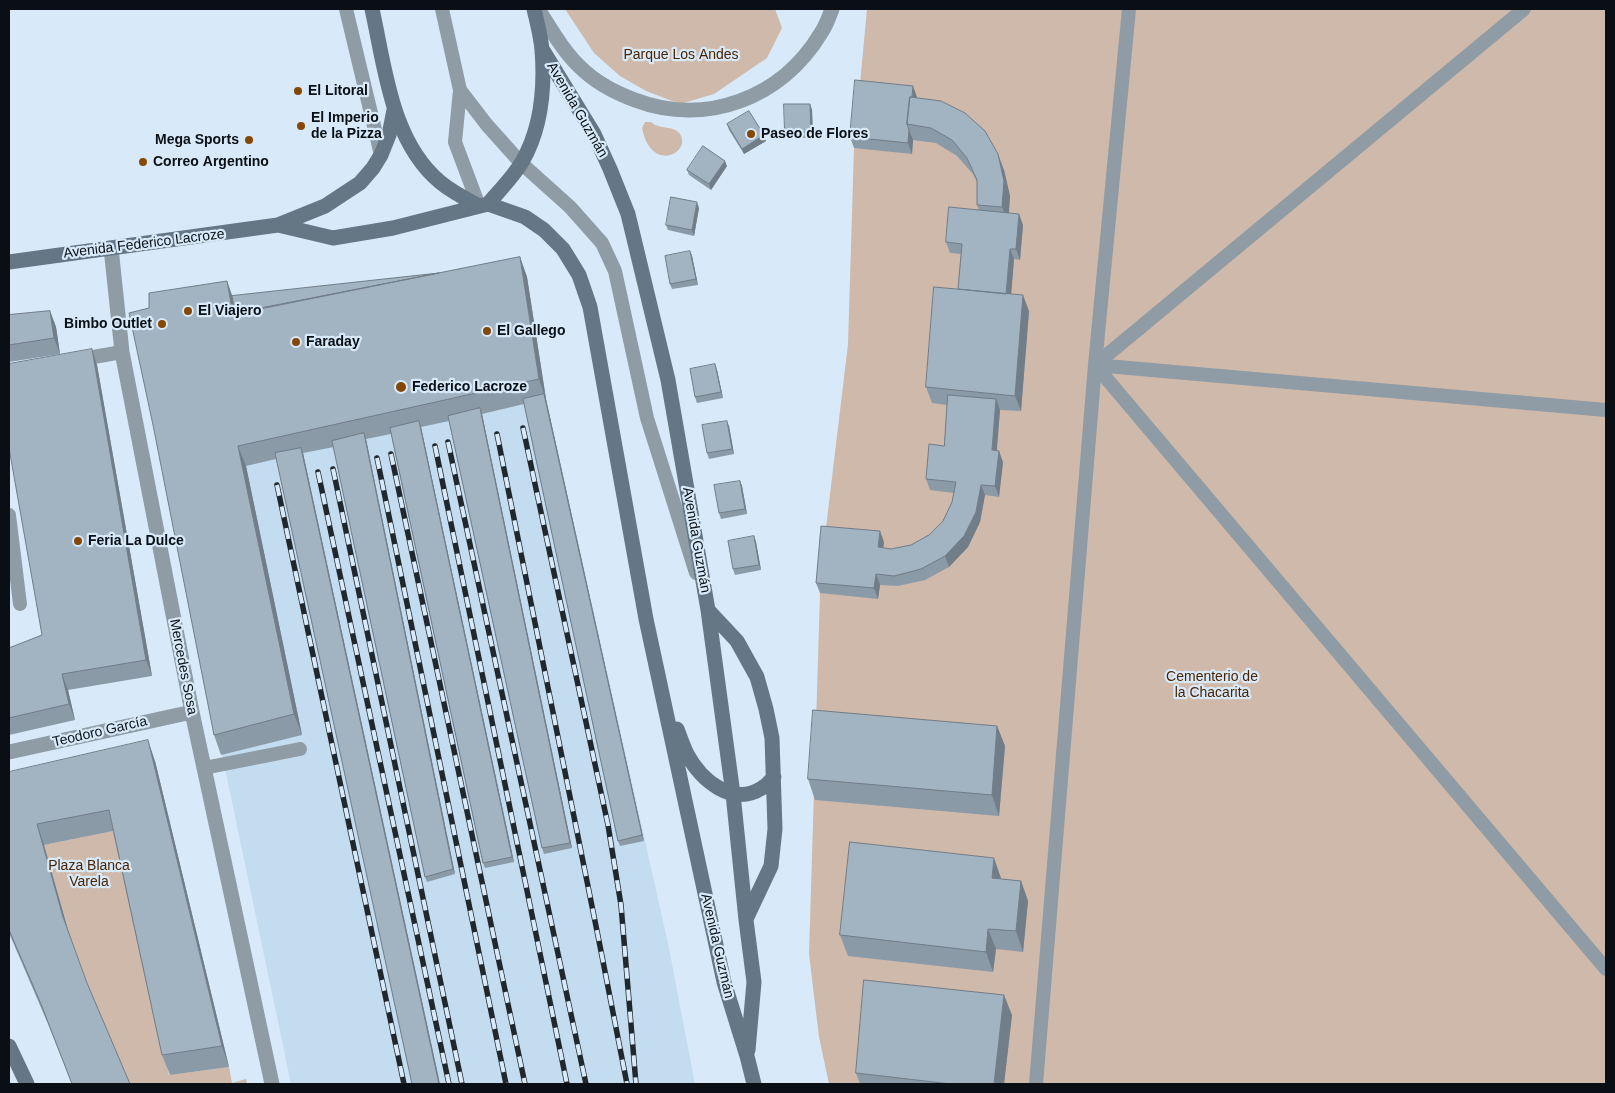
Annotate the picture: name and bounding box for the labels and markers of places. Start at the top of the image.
place label: El Litoral [308,83,368,99]
marker: El Litoral [292,85,304,97]
place label: El Imperio de la Pizza [311,110,382,142]
marker: El Imperio de la Pizza [295,120,307,132]
place label: Paseo de Flores [761,126,868,142]
marker: Paseo de Flores [745,128,757,140]
place label: Mega Sports [155,132,239,148]
marker: Mega Sports [243,134,255,146]
place label: Correo Argentino [153,154,269,170]
marker: Correo Argentino [137,156,149,168]
place label: El Viajero [198,303,262,319]
marker: El Viajero [182,305,194,317]
place label: Bimbo Outlet [64,316,152,332]
marker: Bimbo Outlet [156,318,168,330]
place label: El Gallego [497,323,565,339]
marker: El Gallego [481,325,493,337]
place label: Faraday [306,334,360,350]
marker: Faraday [290,336,302,348]
place label: Federico Lacroze [412,379,527,395]
marker: Federico Lacroze [394,380,408,394]
place label: Feria La Dulce [88,533,184,549]
marker: Feria La Dulce [72,535,84,547]

